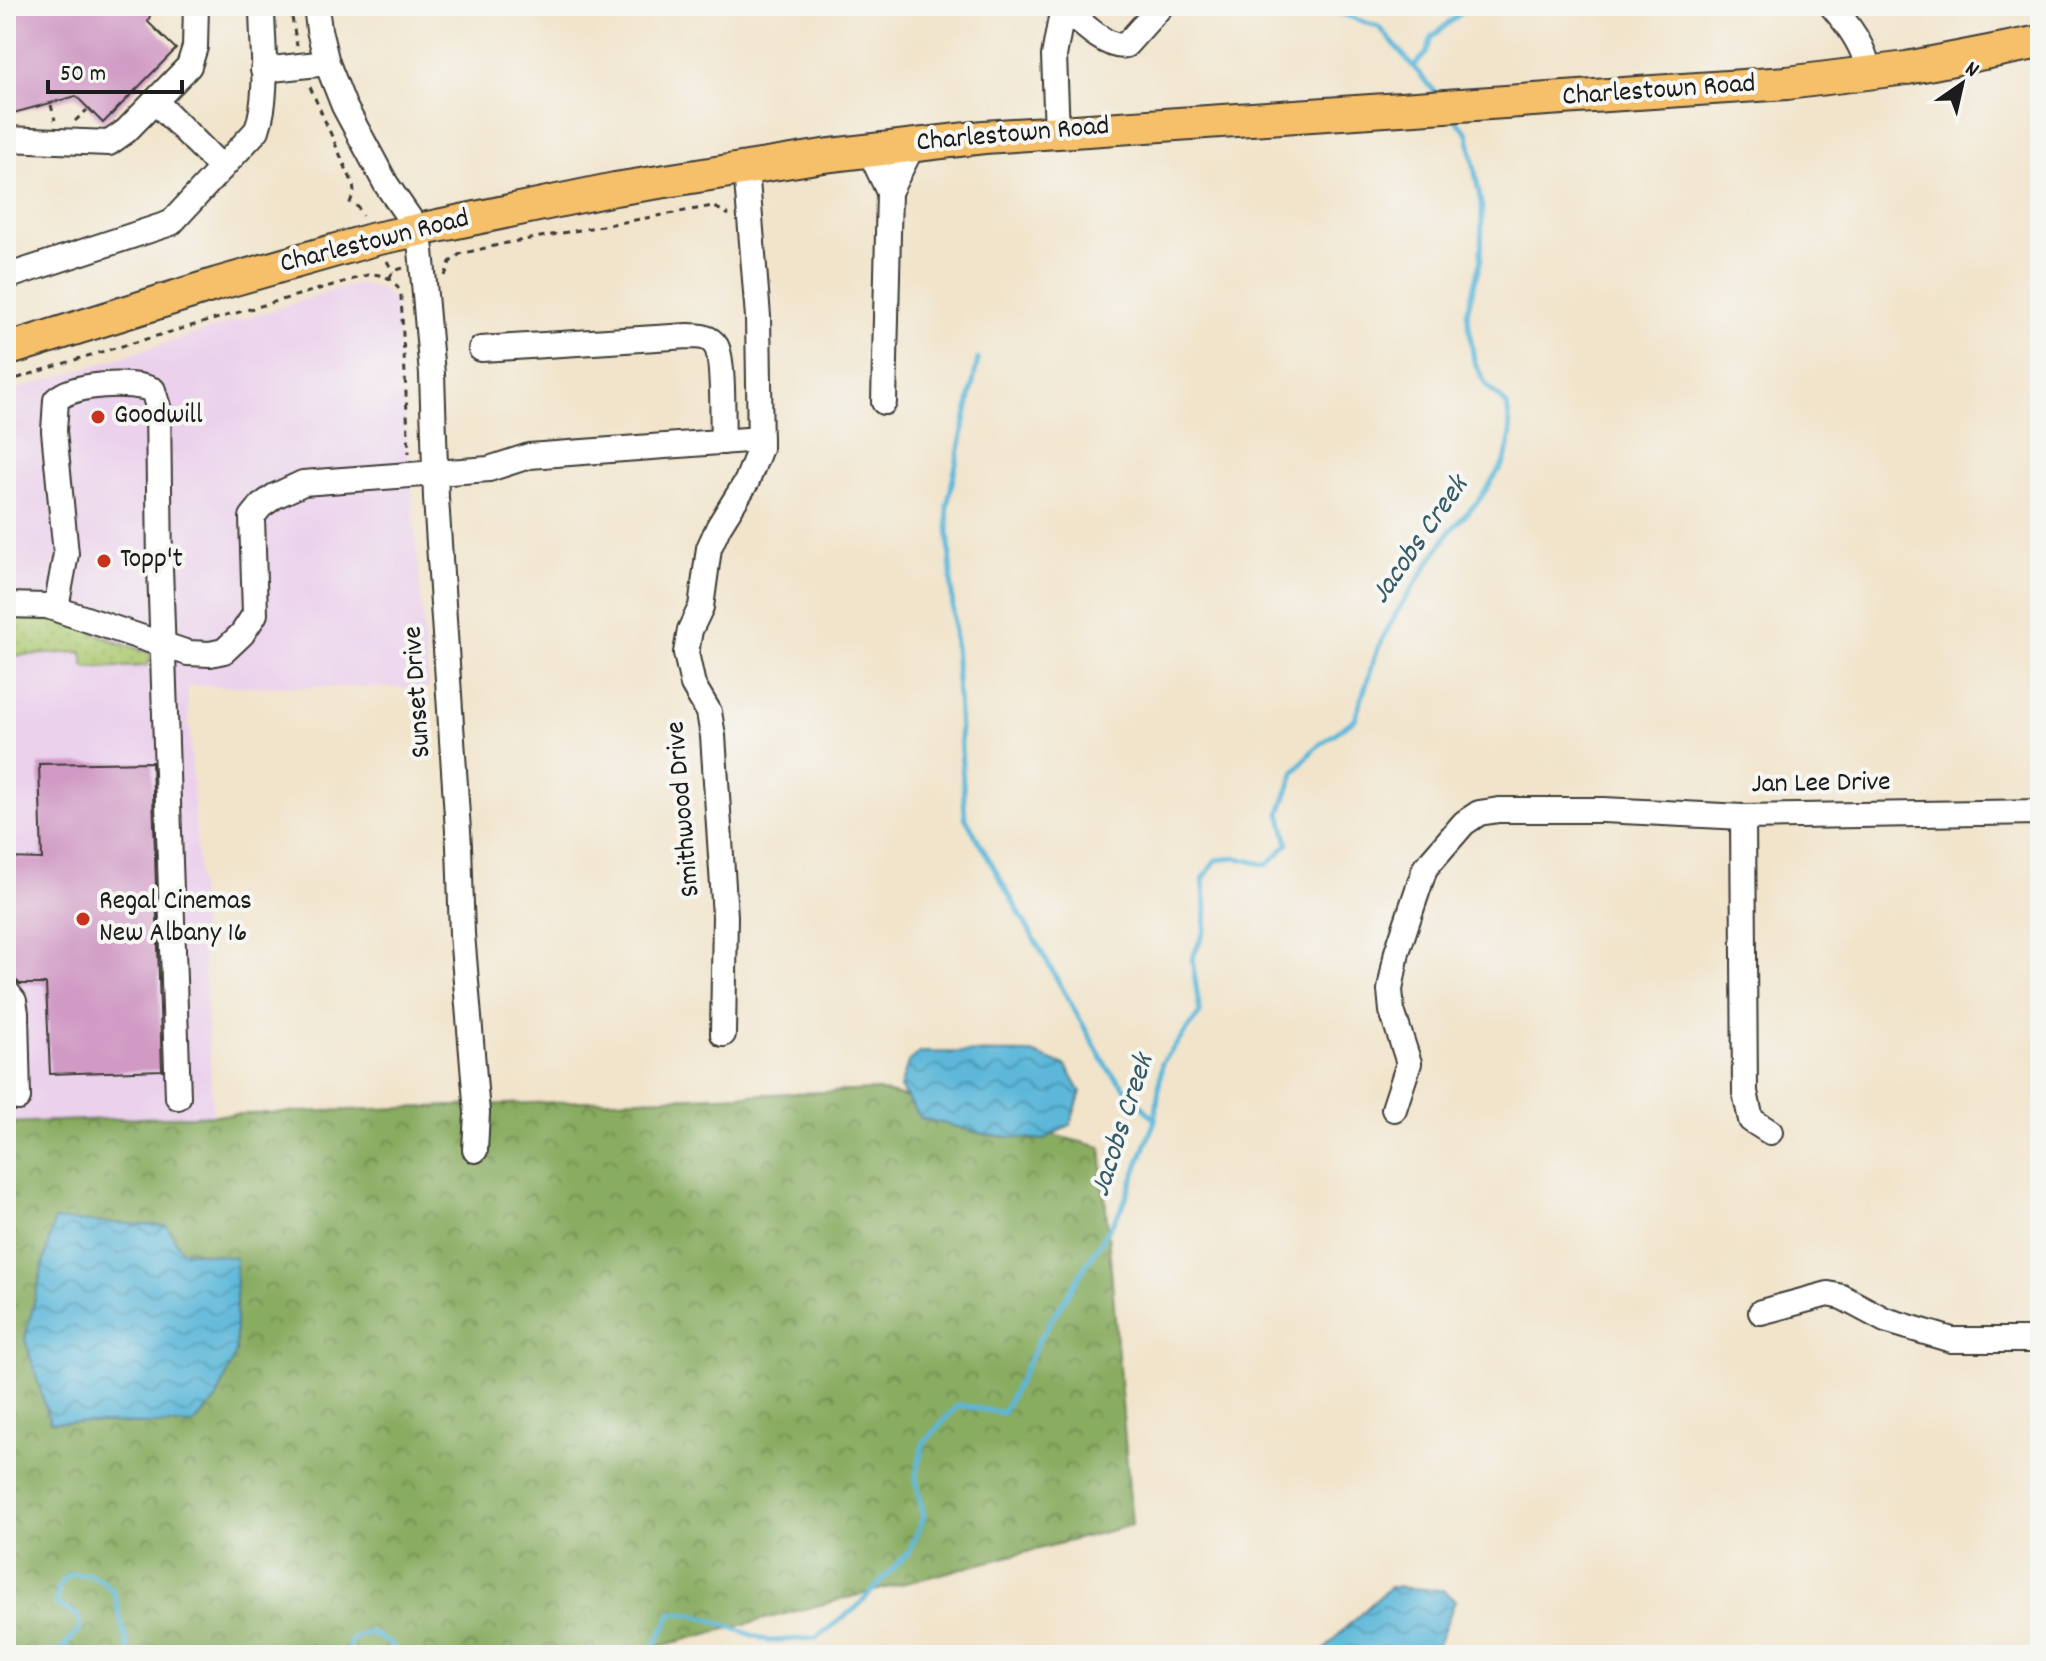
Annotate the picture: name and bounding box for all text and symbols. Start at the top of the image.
scale bar [48,44,182,94]
north arrow [1922,44,2002,124]
text: N [1958,54,1985,86]
text: 50 m [60,58,106,92]
street label: Charlestown Road [1561,65,1757,119]
street label: Charlestown Road [915,108,1111,164]
street label: Charlestown Road [276,200,474,286]
place label: Goodwill [114,397,203,437]
marker: Goodwill [89,408,107,426]
water label: Jacobs Creek [1361,466,1482,614]
place label: Topp't [120,541,183,581]
marker: Topp't [95,552,113,570]
street label: Sunset Drive [394,625,444,759]
street label: Smithwood Drive [657,719,713,899]
street label: Jan Lee Drive [1751,764,1891,806]
place label: Regal Cinemas New Albany 16 [99,883,252,955]
marker: Regal Cinemas New Albany 16 [74,910,92,928]
water label: Jacobs Creek [1081,1047,1168,1203]

